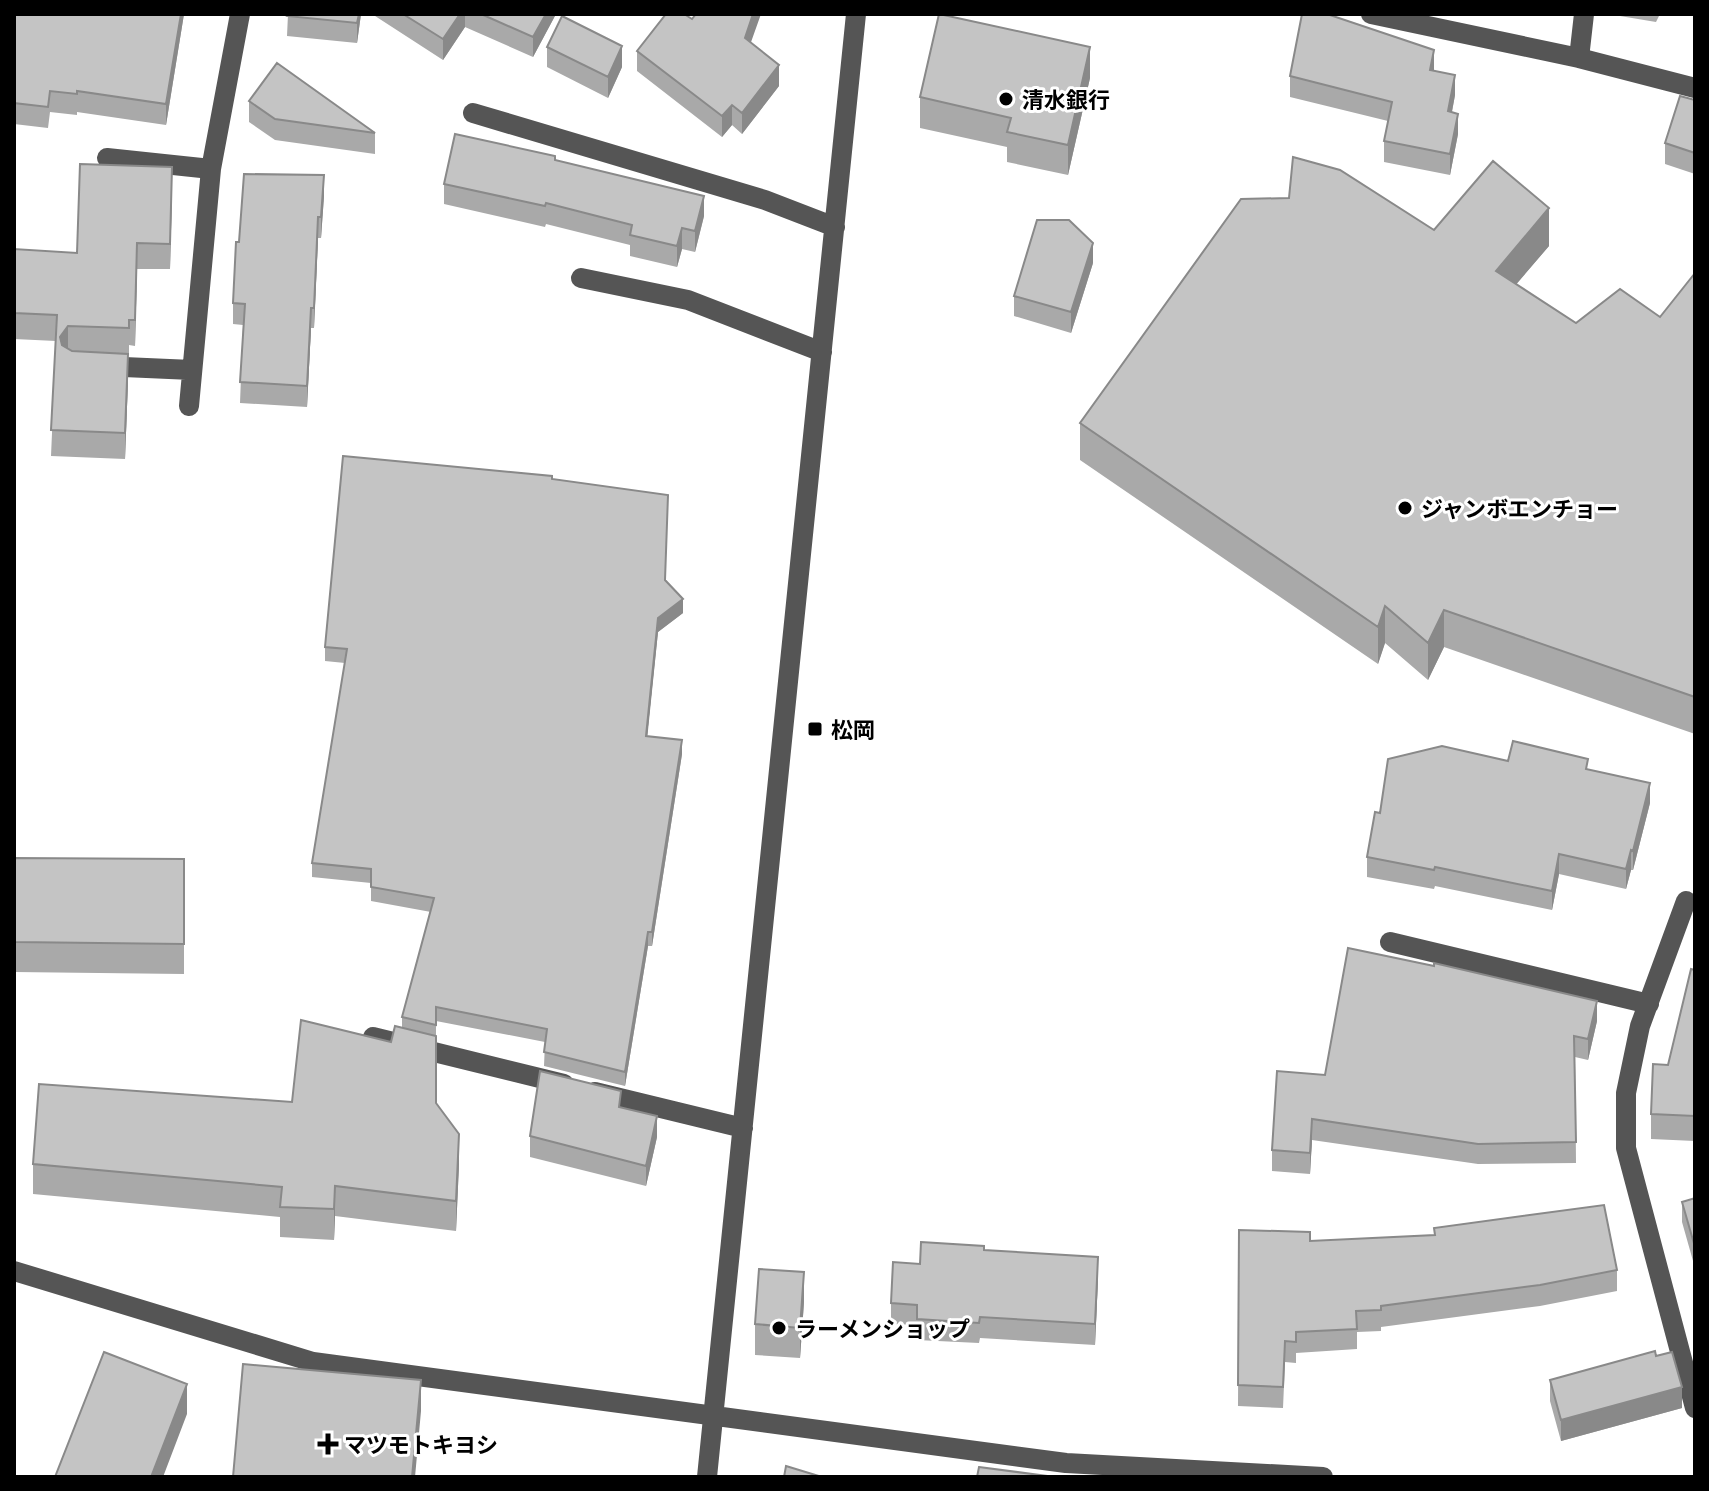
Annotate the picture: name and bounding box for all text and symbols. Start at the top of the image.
place label: 清水銀行 [1022,86,1110,112]
marker: 清水銀行 [997,90,1015,108]
place label: ジャンボエンチョー [1421,495,1618,521]
marker: ジャンボエンチョー [1396,499,1414,517]
place label: 松岡 [831,716,875,742]
marker: 松岡 [806,720,824,738]
place label: ラーメンショップ [795,1315,970,1341]
marker: ラーメンショップ [770,1319,788,1337]
place label: マツモトキヨシ [344,1431,498,1457]
marker: マツモトキヨシ [319,1435,337,1453]

